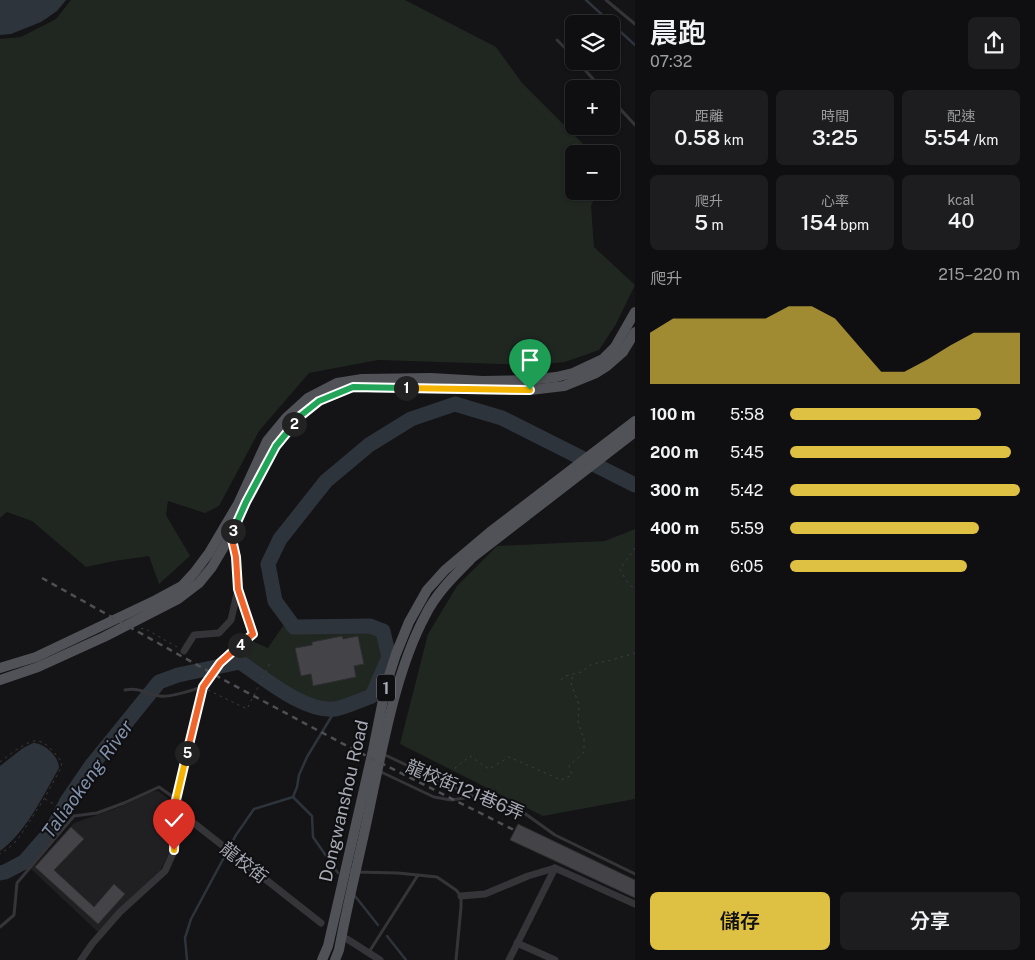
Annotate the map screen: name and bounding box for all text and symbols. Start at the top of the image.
map controls [565,15,620,200]
button: layers [565,15,620,70]
text: 晨跑 [650,16,706,49]
button: share [968,17,1020,69]
text: 07:32 [650,52,692,71]
button: + [565,80,620,135]
text: 距離 [695,108,723,124]
text: 時間 [821,108,849,124]
text: 配速 [947,108,975,124]
text: 0.58 [674,125,720,150]
text: 3:25 [812,125,858,150]
text: 5:54 [924,125,970,150]
text: km [720,132,744,148]
text: /km [970,132,998,148]
button: − [565,145,620,200]
text: kcal [947,192,975,208]
text: 爬升 [695,193,723,209]
text: 心率 [821,193,849,209]
text: 40 [948,208,974,233]
text: 5 [694,210,708,235]
text: 154 [801,210,837,235]
text: m [708,217,724,233]
text: bpm [837,217,869,233]
text: 215–220 m [938,265,1020,284]
text: 爬升 [650,269,682,288]
pin [509,339,551,390]
icon: arrive [516,346,544,374]
pin: 1 [394,376,418,400]
text: 1 [404,380,410,396]
text: 100 m [650,405,695,424]
text: 5:58 [730,405,764,424]
pin: 2 [282,412,306,436]
text: 2 [290,416,299,432]
text: 200 m [650,443,699,462]
text: 5:45 [730,443,764,462]
text: 300 m [650,481,699,500]
text: 5:42 [730,481,763,500]
pin: 3 [220,518,246,544]
text: 400 m [650,519,699,538]
text: 5:59 [730,519,764,538]
text: 3 [229,523,238,539]
text: 500 m [650,557,699,576]
text: 6:05 [730,557,764,576]
pin: 4 [228,632,252,658]
text: 4 [236,637,245,653]
road number: 1 [377,674,395,701]
water label: Taliaokeng River [37,715,138,842]
street label: Dongwanshou Road [315,718,372,884]
pin: 5 [174,740,200,766]
text: 5 [183,745,192,761]
street label: 龍校街121巷6弄 [403,755,528,824]
pin [153,799,195,850]
icon: check [160,806,188,834]
street label: 龍校街 [217,838,272,888]
button: 儲存 [650,892,830,950]
button: 分享 [840,892,1020,950]

